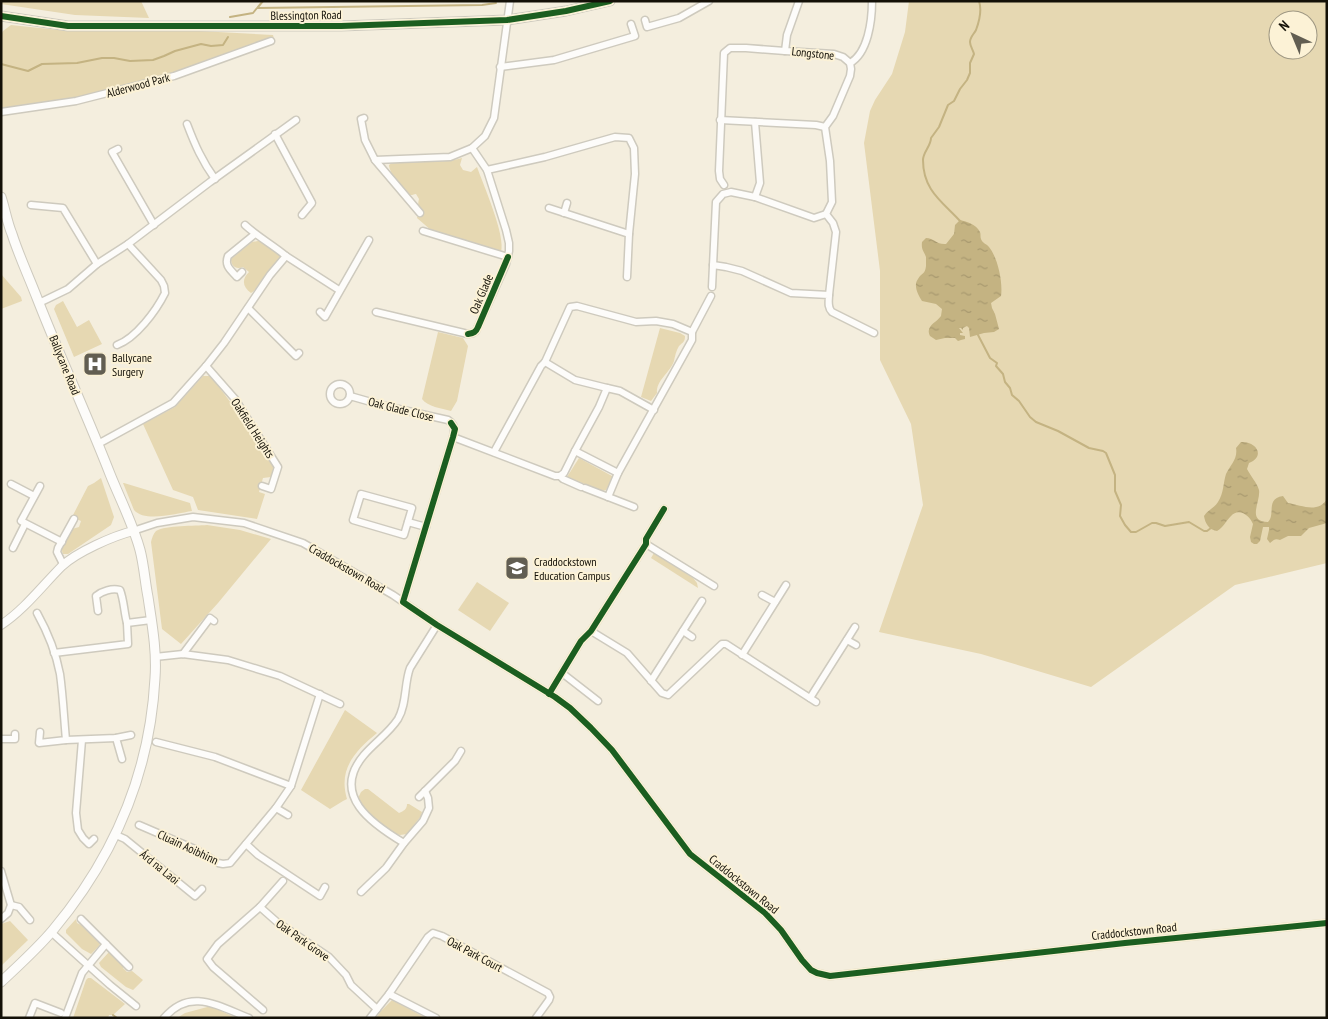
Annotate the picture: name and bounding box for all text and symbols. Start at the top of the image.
street label: Blessington Road [270,7,342,23]
north arrow [1268,10,1318,60]
text: N [1275,17,1293,35]
street label: Longstone [791,43,835,63]
street label: Alderwood Park [105,69,172,101]
street label: Oak Glade [466,272,496,316]
street label: Ballycane Road [46,333,84,397]
place label: Ballycane Surgery [112,350,152,379]
hospital icon: Ballycane Surgery [82,351,108,377]
street label: Oak Glade Close [367,394,435,424]
street label: Oakfield Heights [228,395,278,461]
street label: Craddockstown Road [306,540,388,596]
place label: Craddockstown Education Campus [534,554,610,583]
school or university icon: Craddockstown Education Campus [504,555,530,581]
street label: Cluain Aoibhinn [155,826,221,868]
street label: Árd na Laoi [137,846,183,888]
street label: Craddockstown Road [706,851,782,917]
street label: Oak Park Grove [273,916,333,964]
street label: Craddockstown Road [1091,919,1177,943]
street label: Oak Park Court [445,933,506,975]

